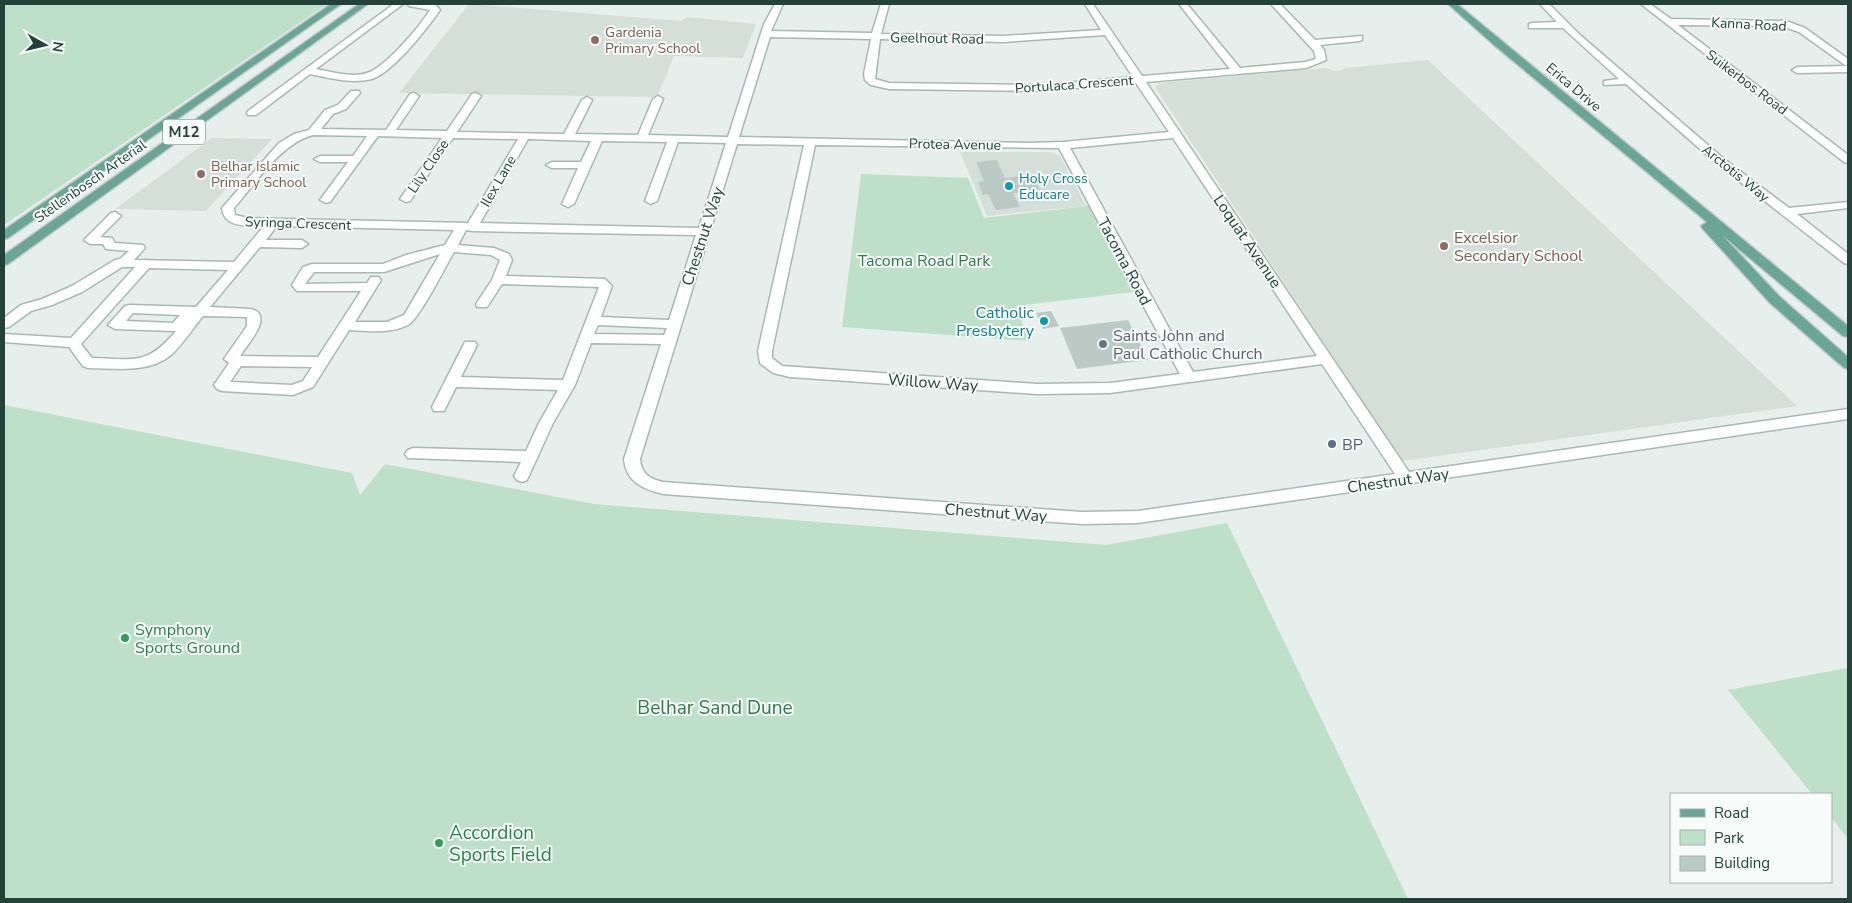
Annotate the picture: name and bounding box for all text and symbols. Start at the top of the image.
street label: Kanna Road [1711,13,1787,36]
north arrow [20,20,70,70]
place label: Gardenia Primary School [605,23,701,58]
street label: Geelhout Road [890,28,984,49]
marker: Gardenia Primary School [589,34,601,46]
text: N [47,40,68,53]
street label: Suikerbos Road [1702,45,1791,119]
street label: Erica Drive [1542,59,1605,116]
street label: Portulaca Crescent [1014,71,1134,98]
road number: M12 [163,120,205,144]
street label: Protea Avenue [909,134,1001,155]
street label: Stellenbosch Arterial [30,135,151,227]
street label: Lily Close [403,136,453,197]
street label: Arctotis Way [1698,140,1774,207]
street label: Ilex Lane [476,152,521,210]
place label: Belhar Islamic Primary School [211,157,307,192]
marker: Belhar Islamic Primary School [195,168,207,180]
place label: Holy Cross Educare [1019,169,1088,204]
marker: Holy Cross Educare [1003,180,1015,192]
street label: Chestnut Way [677,183,730,289]
street label: Loquat Avenue [1208,190,1287,293]
street label: Syringa Crescent [245,212,352,235]
street label: Tacoma Road [1092,214,1156,309]
place label: Excelsior Secondary School [1454,227,1583,267]
marker: Excelsior Secondary School [1438,240,1450,252]
park label: Tacoma Road Park [858,250,991,272]
place label: Catholic Presbytery [956,302,1035,342]
marker: Catholic Presbytery [1038,315,1050,327]
place label: Saints John and Paul Catholic Church [1113,325,1263,365]
marker: Saints John and Paul Catholic Church [1097,338,1109,350]
street label: Willow Way [887,369,980,397]
place label: BP [1342,434,1363,456]
marker: BP [1326,438,1338,450]
street label: Chestnut Way [1346,463,1451,499]
street label: Chestnut Way [944,498,1049,528]
place label: Symphony Sports Ground [135,619,240,659]
marker: Symphony Sports Ground [119,632,131,644]
park label: Belhar Sand Dune [637,695,793,721]
legend [1670,793,1832,883]
text: Road [1714,803,1749,823]
place label: Accordion Sports Field [449,820,552,868]
text: Park [1714,828,1744,848]
marker: Accordion Sports Field [433,837,445,849]
text: Building [1714,853,1770,873]

